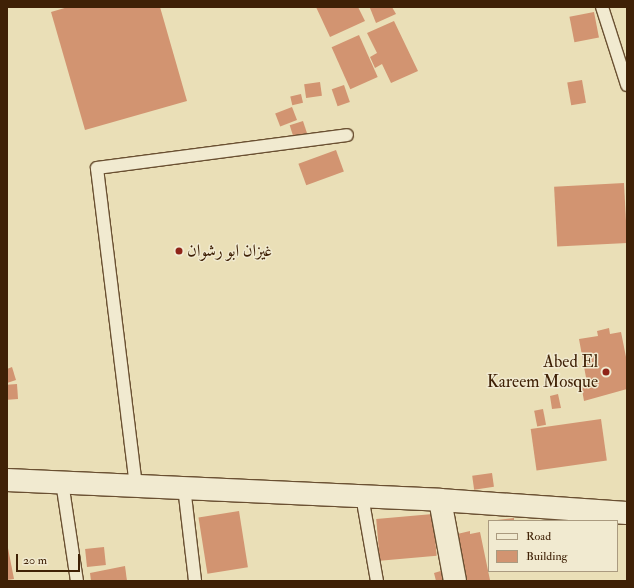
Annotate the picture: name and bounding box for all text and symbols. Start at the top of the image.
place label: غيزان ابو رشوان [187,241,272,261]
marker: غيزان ابو رشوان [174,246,184,256]
place label: Abed El Kareem Mosque [487,352,598,392]
marker: Abed El Kareem Mosque [601,367,611,377]
legend [488,520,618,572]
text: Road [526,529,551,544]
scale bar [18,546,82,572]
text: Building [526,549,567,564]
text: 20 m [23,553,47,568]

